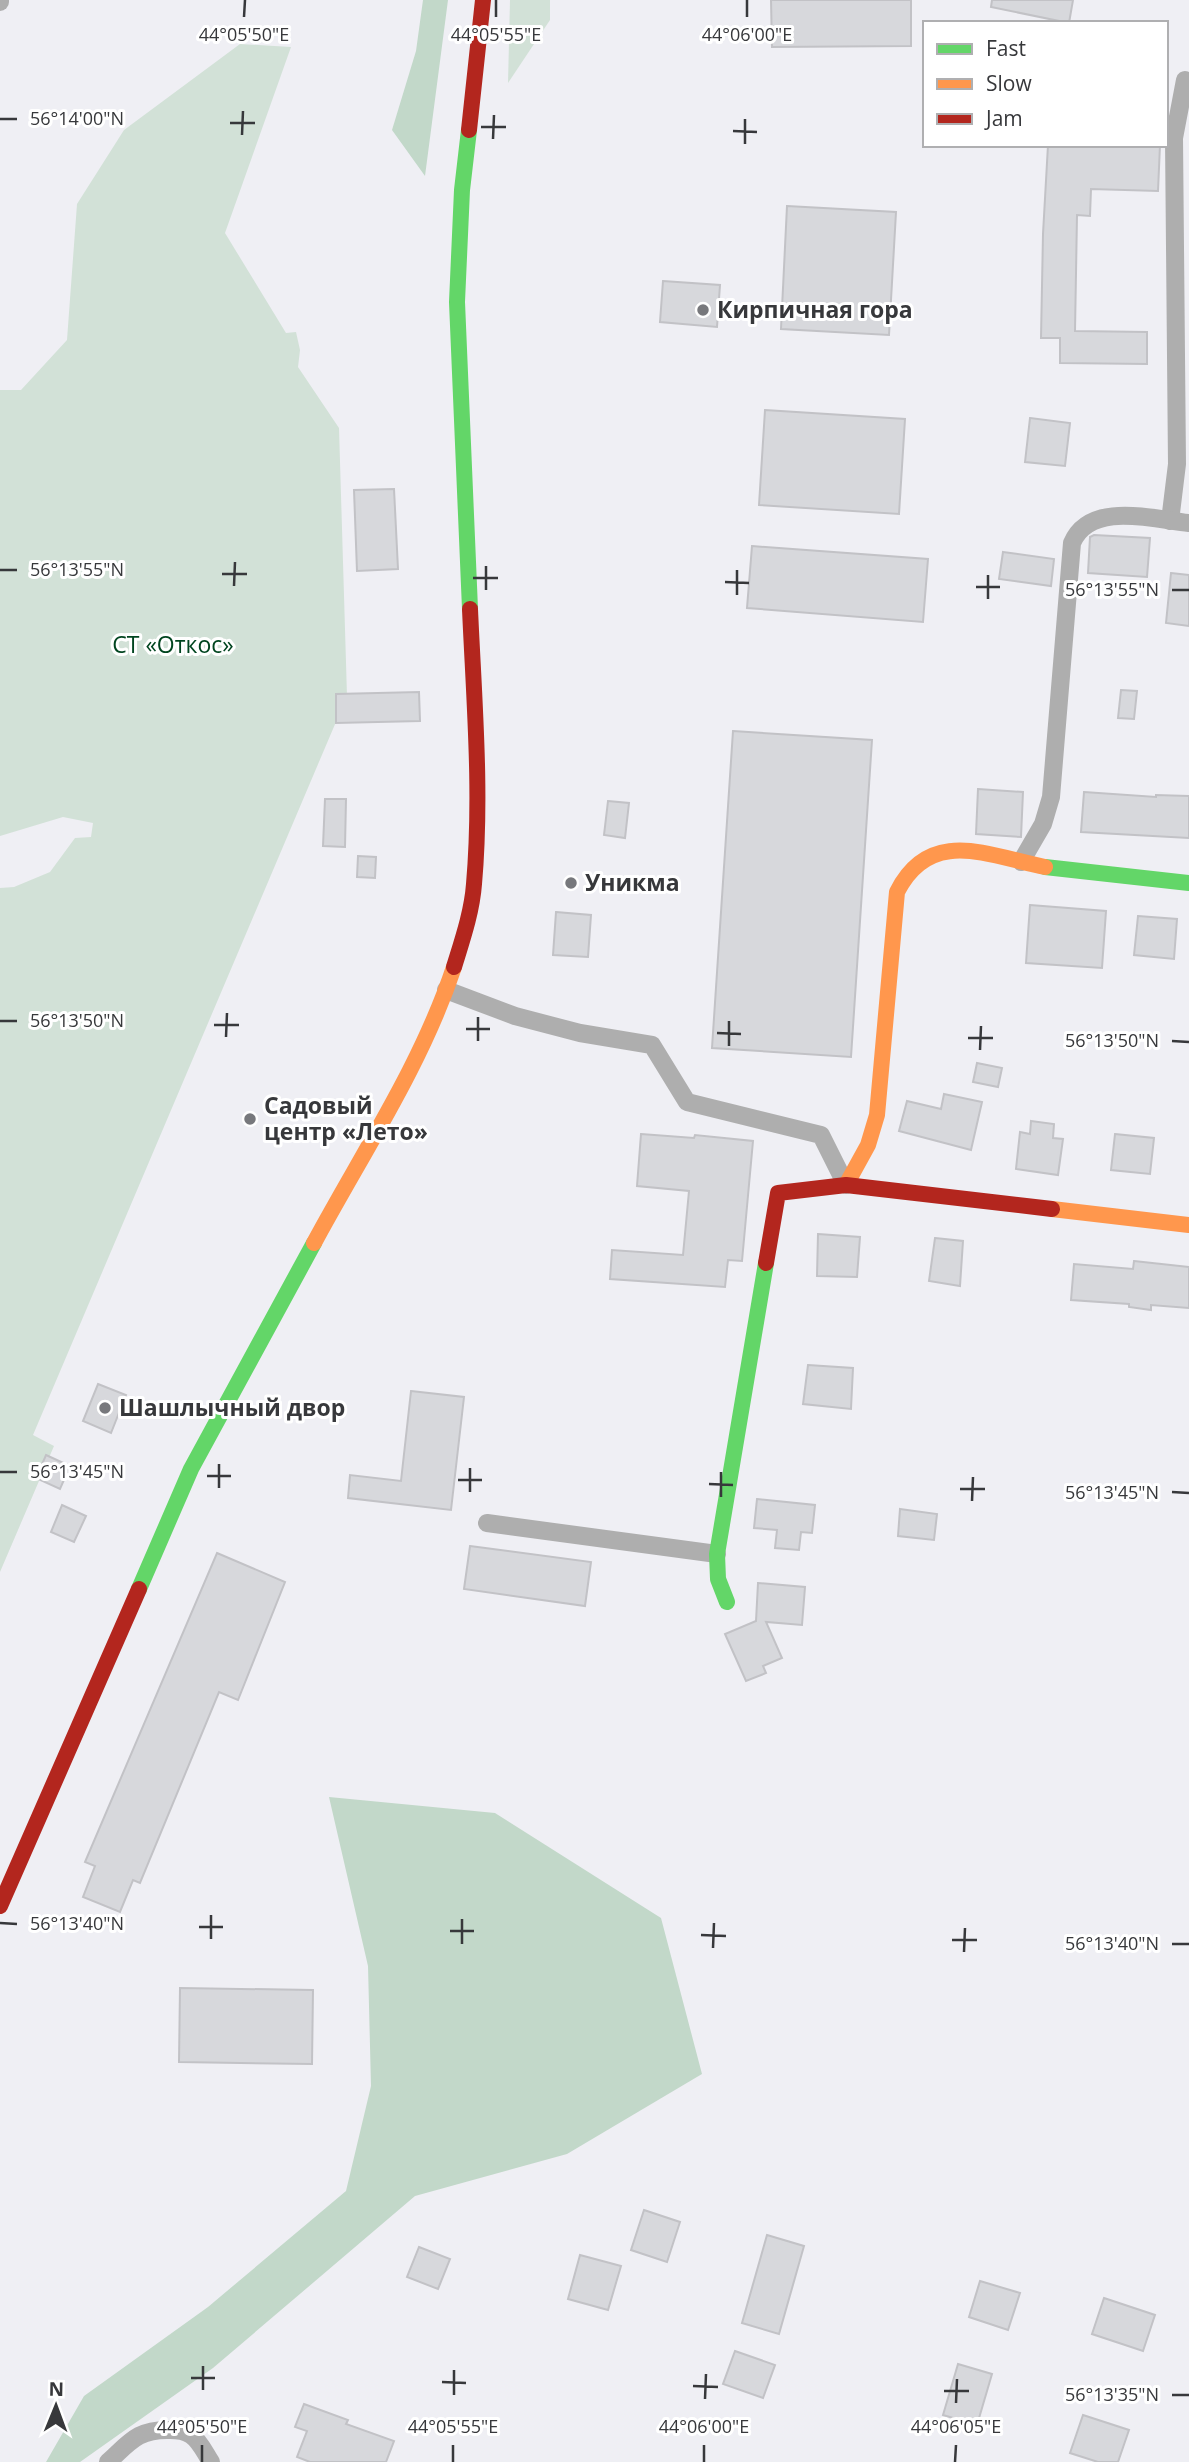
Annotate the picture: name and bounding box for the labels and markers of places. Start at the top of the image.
place label: Кирпичная гора [717,293,913,325]
marker: Кирпичная гора [695,302,711,318]
place label: Уникма [585,866,680,898]
marker: Уникма [563,875,579,891]
place label: Садовый центр «Лето» [264,1089,428,1147]
marker: Садовый центр «Лето» [242,1111,258,1127]
place label: Шашлычный двор [119,1391,345,1423]
marker: Шашлычный двор [97,1400,113,1416]

